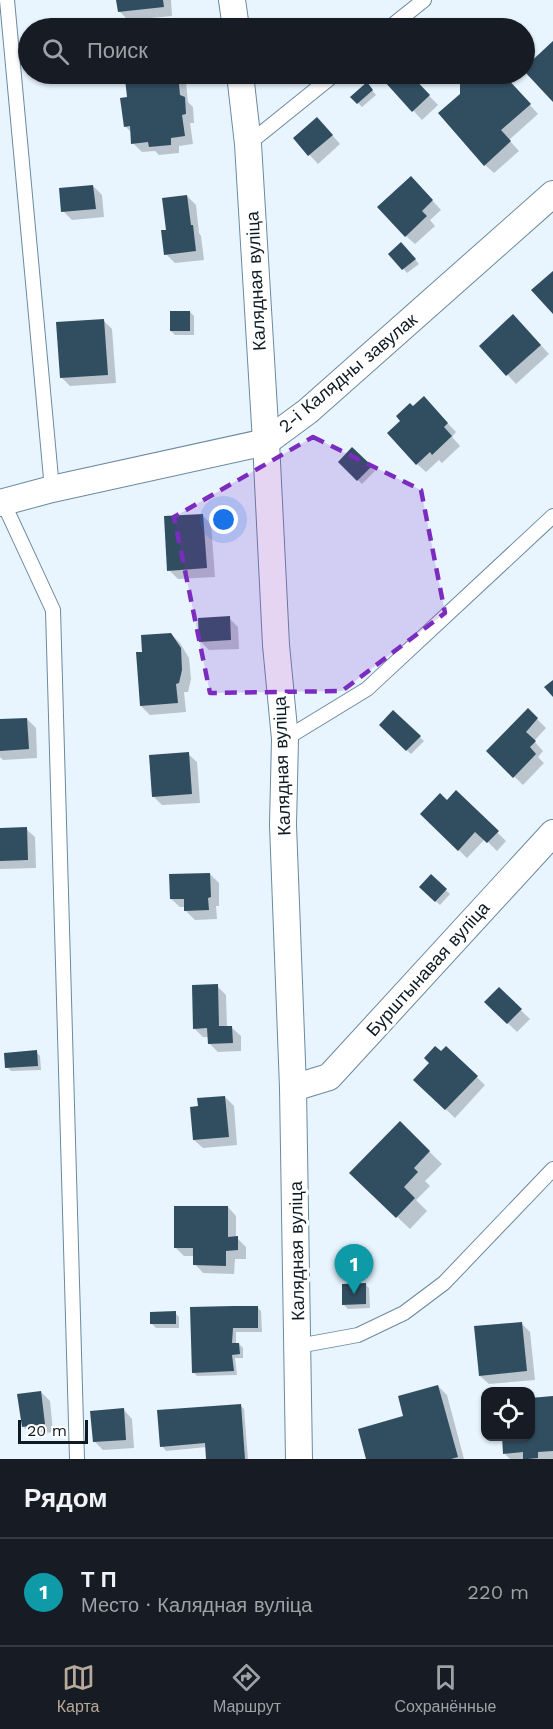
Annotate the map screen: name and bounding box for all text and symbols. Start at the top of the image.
search box [18,18,535,84]
icon: search [39,35,72,68]
text: Поиск [87,38,148,63]
street label: Калядная вуліца [241,210,270,351]
street label: 2-і Калядны завулак [274,309,421,437]
your location [209,505,238,534]
street label: Калядная вуліца [269,695,294,836]
street label: Бурштынавая вуліца [362,896,494,1040]
street label: Калядная вуліца [285,1180,308,1321]
pin: 1 [334,1244,374,1294]
map controls [481,1387,535,1441]
button: locate [481,1387,535,1441]
scale bar [18,1417,88,1444]
text: 20 m [27,1421,67,1440]
text: Рядом [24,1483,107,1513]
text: Т П [81,1567,117,1592]
text: 1 [39,1580,48,1604]
text: 220 m [467,1580,529,1604]
text: Место · Калядная вуліца [81,1593,312,1617]
tab: Карта [57,1661,100,1716]
tab: Маршрут [213,1661,281,1716]
tab: Сохранённые [394,1661,496,1716]

